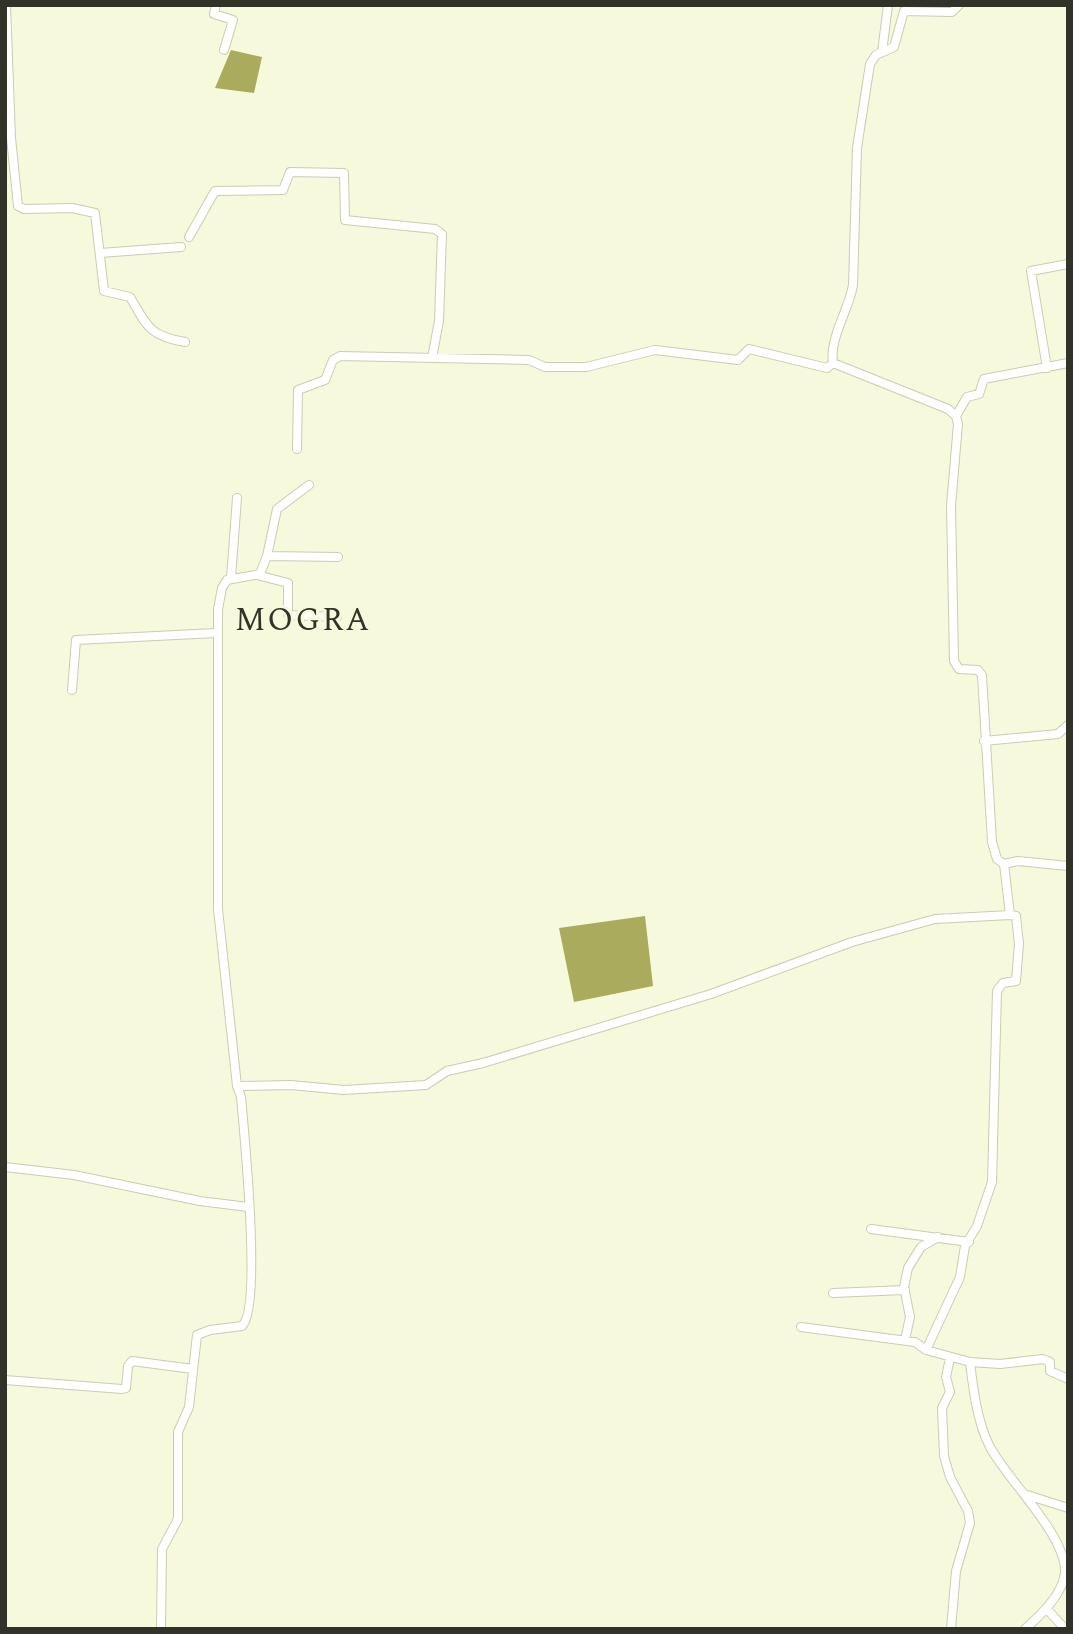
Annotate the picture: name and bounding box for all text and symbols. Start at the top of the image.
district label: MOGRA [235,596,371,645]

